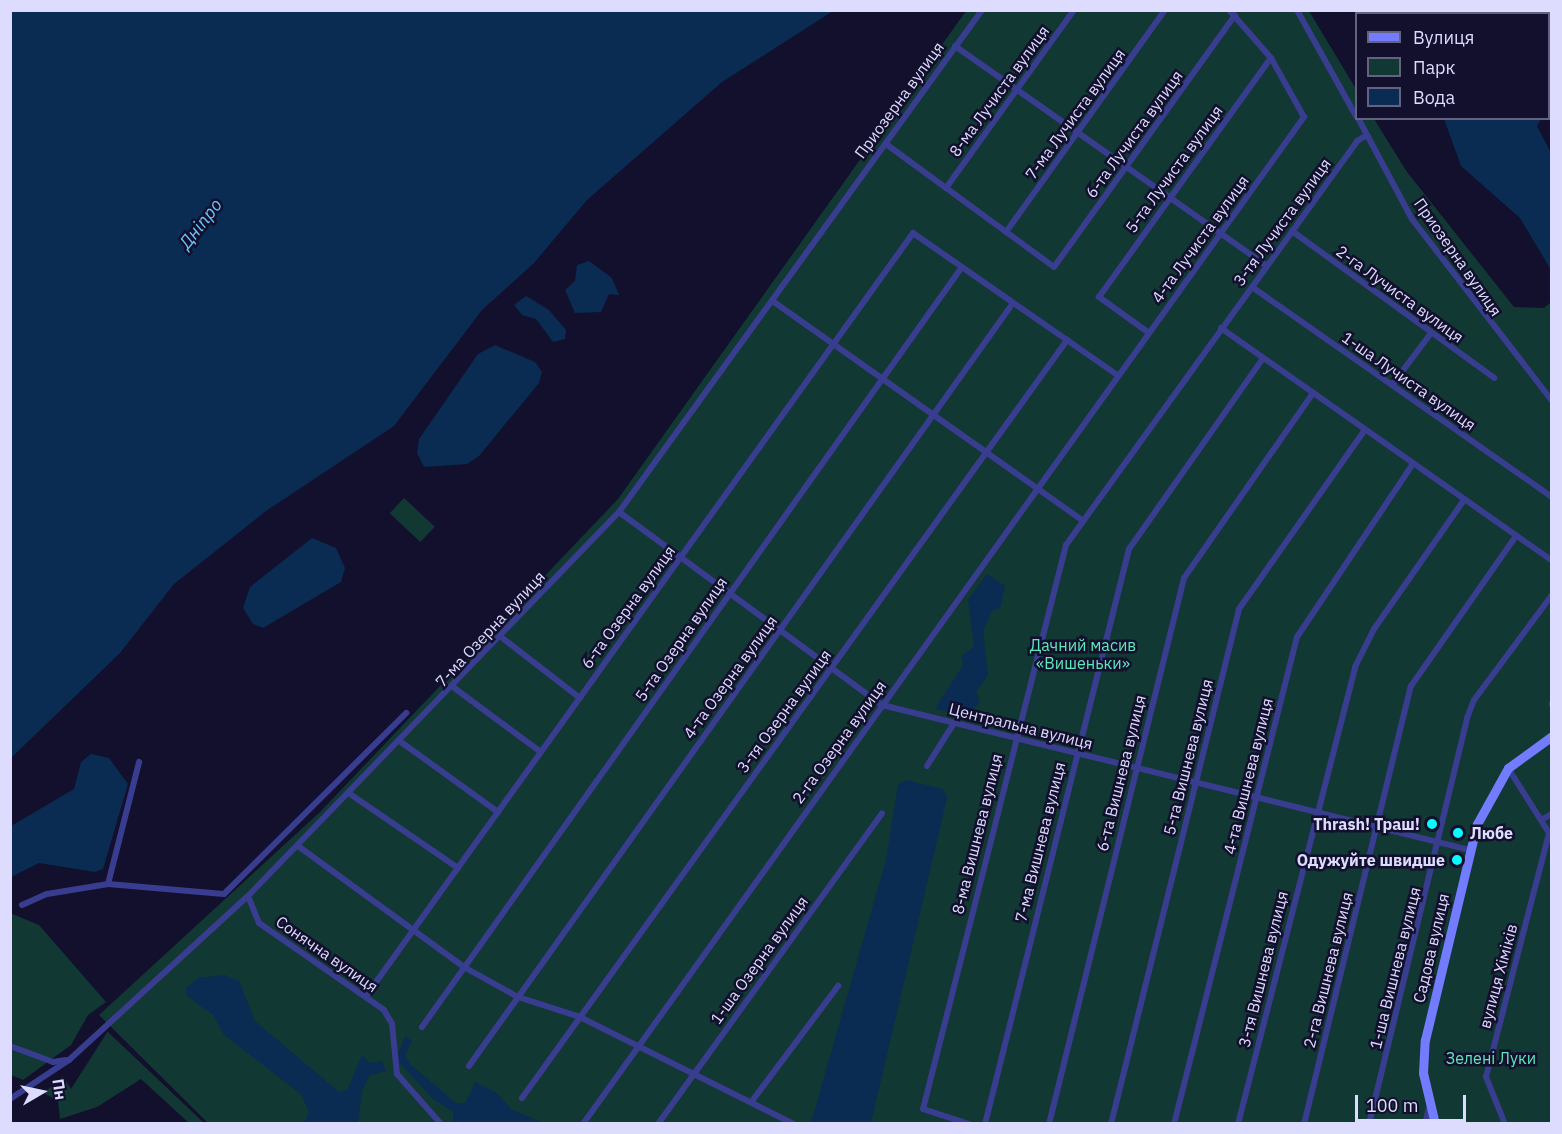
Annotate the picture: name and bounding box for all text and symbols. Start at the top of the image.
legend [1355,12,1550,120]
street label: 8-ма Лучиста вулиця [945,22,1053,160]
text: Вулиця [1413,26,1474,49]
street label: Приозерна вулиця [850,38,948,162]
street label: 7-ма Лучиста вулиця [1021,45,1129,183]
text: Парк [1413,56,1455,79]
street label: 6-та Лучиста вулиця [1081,66,1187,202]
text: Вода [1413,86,1455,109]
street label: 5-та Лучиста вулиця [1121,101,1227,237]
street label: 3-тя Лучиста вулиця [1229,154,1335,290]
street label: 4-та Лучиста вулиця [1147,171,1253,307]
street label: Приозерна вулиця [1410,194,1506,320]
water label: Дніпро [175,195,227,253]
street label: 2-га Лучиста вулиця [1333,241,1467,347]
street label: 1-ша Лучиста вулиця [1338,328,1480,434]
street label: 6-та Озерна вулиця [577,542,679,672]
street label: 7-ма Озерна вулиця [431,567,549,691]
street label: 5-та Озерна вулиця [631,573,731,705]
street label: 4-та Озерна вулиця [679,612,781,742]
park label: Дачний масив «Вишеньки» [1030,635,1136,673]
street label: 3-тя Озерна вулиця [733,646,835,776]
street label: 2-га Озерна вулиця [788,677,890,807]
street label: 5-та Вишнева вулиця [1159,677,1217,837]
street label: 6-та Вишнева вулиця [1092,693,1150,853]
street label: 4-та Вишнева вулиця [1219,696,1277,856]
street label: Центральна вулиця [947,699,1095,753]
street label: 8-ма Вишнева вулиця [948,752,1006,916]
street label: 7-ма Вишнева вулиця [1011,760,1069,924]
place label: Thrash! Траш! [1313,814,1420,834]
marker: Thrash! Траш! [1425,817,1439,831]
place label: Любе [1470,823,1513,843]
marker: Любе [1451,826,1465,840]
place label: Одужуйте швидше [1297,850,1445,870]
marker: Одужуйте швидше [1450,853,1464,867]
street label: 1-ша Вишнева вулиця [1366,885,1424,1051]
street label: 3-тя Вишнева вулиця [1234,889,1292,1049]
street label: 2-га Вишнева вулиця [1299,890,1357,1050]
street label: Садова вулиця [1409,891,1453,1005]
street label: 1-ша Озерна вулиця [706,892,812,1028]
street label: Сонячна вулиця [272,912,382,996]
street label: вулиця Хіміків [1475,922,1521,1030]
park label: Зелені Луки [1446,1048,1536,1068]
north arrow [12,1062,72,1122]
text: Пн [48,1077,71,1101]
scale bar [1358,1083,1469,1121]
text: 100 m [1366,1094,1418,1117]

